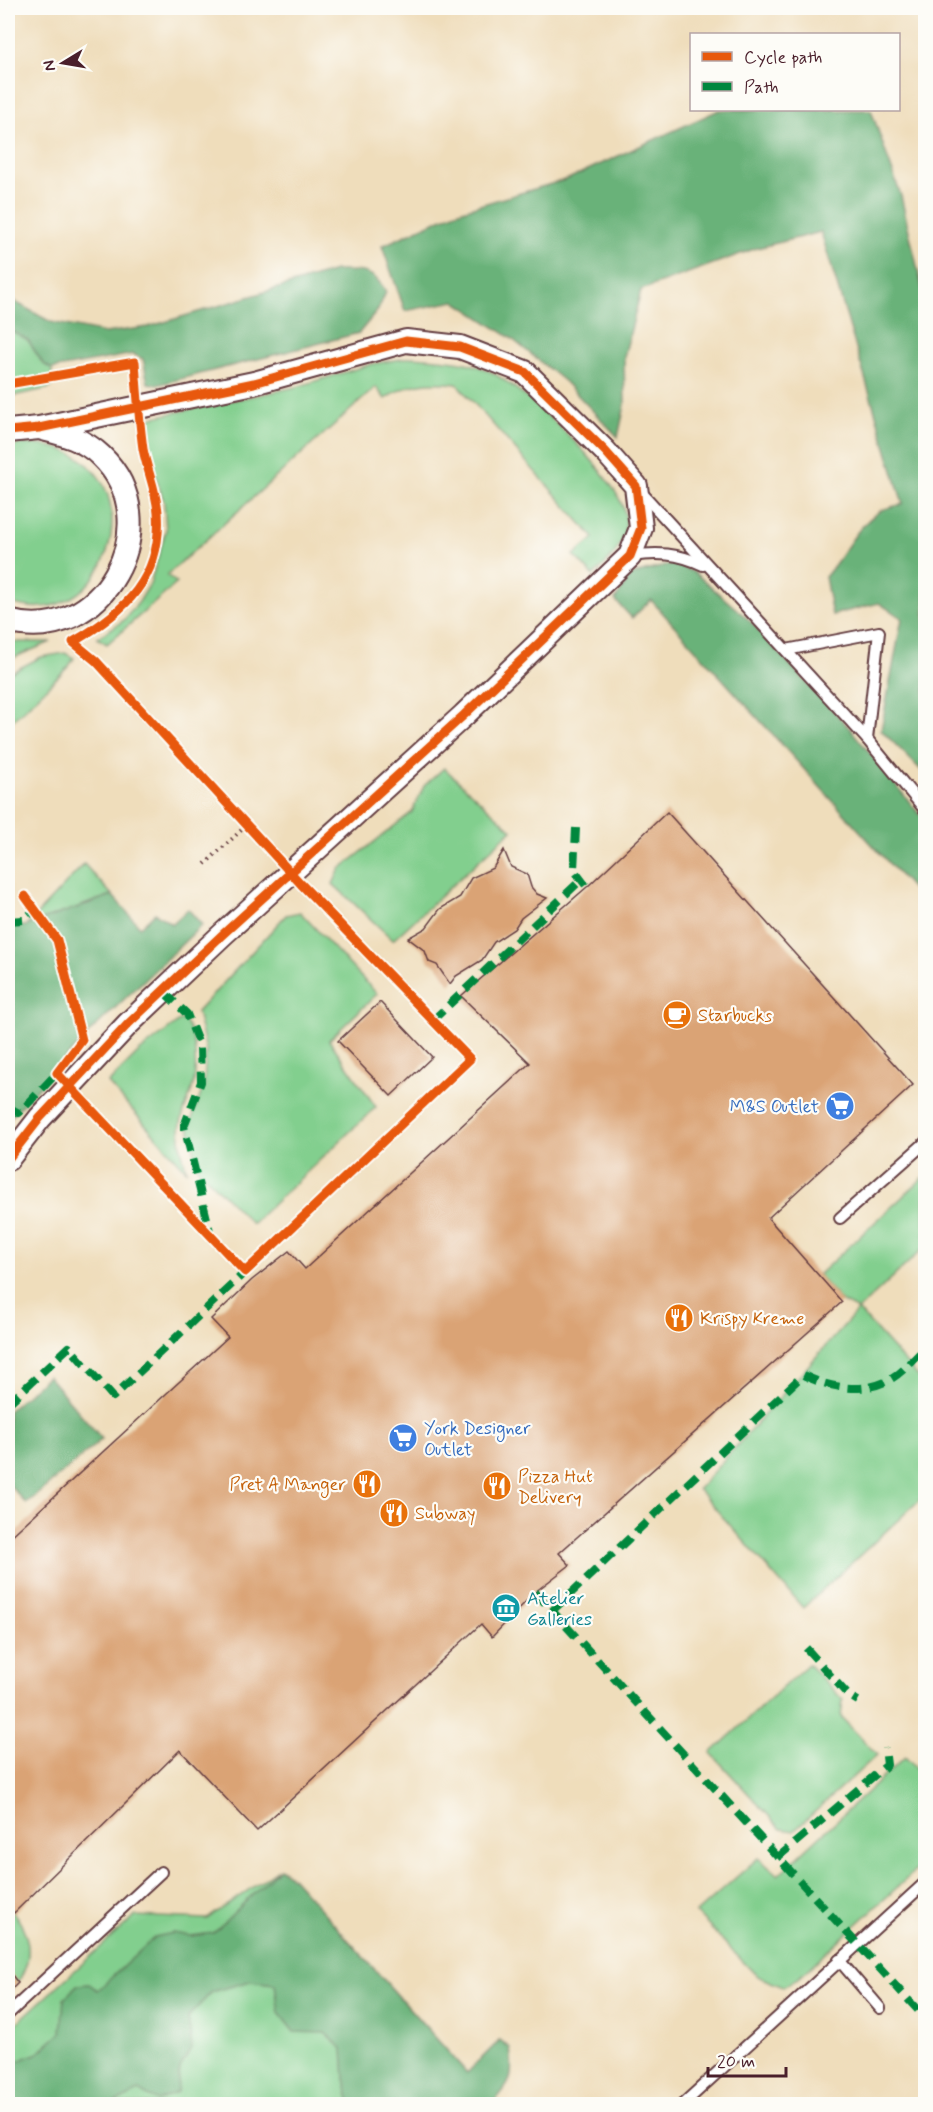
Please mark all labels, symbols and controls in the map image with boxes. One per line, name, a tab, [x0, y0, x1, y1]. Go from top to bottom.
north arrow	[33, 33, 93, 93]
legend	[690, 33, 900, 111]
text: Cycle path	[744, 46, 822, 70]
text: N	[38, 58, 61, 73]
text: Path	[744, 76, 779, 100]
cafe icon: Starbucks	[661, 999, 693, 1031]
place label: Starbucks	[698, 1004, 772, 1028]
supermarket icon: M&S Outlet	[824, 1090, 856, 1122]
place label: M&S Outlet	[730, 1095, 819, 1119]
restaurant icon: Krispy Kreme	[663, 1302, 695, 1334]
place label: Krispy Kreme	[700, 1307, 804, 1331]
place label: York Designer Outlet	[424, 1417, 531, 1462]
supermarket icon: York Designer Outlet	[387, 1422, 419, 1454]
place label: Pizza Hut Delivery	[518, 1465, 593, 1510]
restaurant icon: Pret A Manger	[351, 1468, 383, 1500]
restaurant icon: Pizza Hut Delivery	[481, 1470, 513, 1502]
place label: Pret A Manger	[229, 1473, 346, 1498]
restaurant icon: Subway	[378, 1497, 410, 1529]
place label: Subway	[415, 1502, 476, 1526]
place label: Atelier Galleries	[527, 1587, 592, 1632]
museum icon: Atelier Galleries	[490, 1592, 522, 1624]
scale bar	[708, 2040, 786, 2078]
text: 20 m	[717, 2050, 755, 2074]

